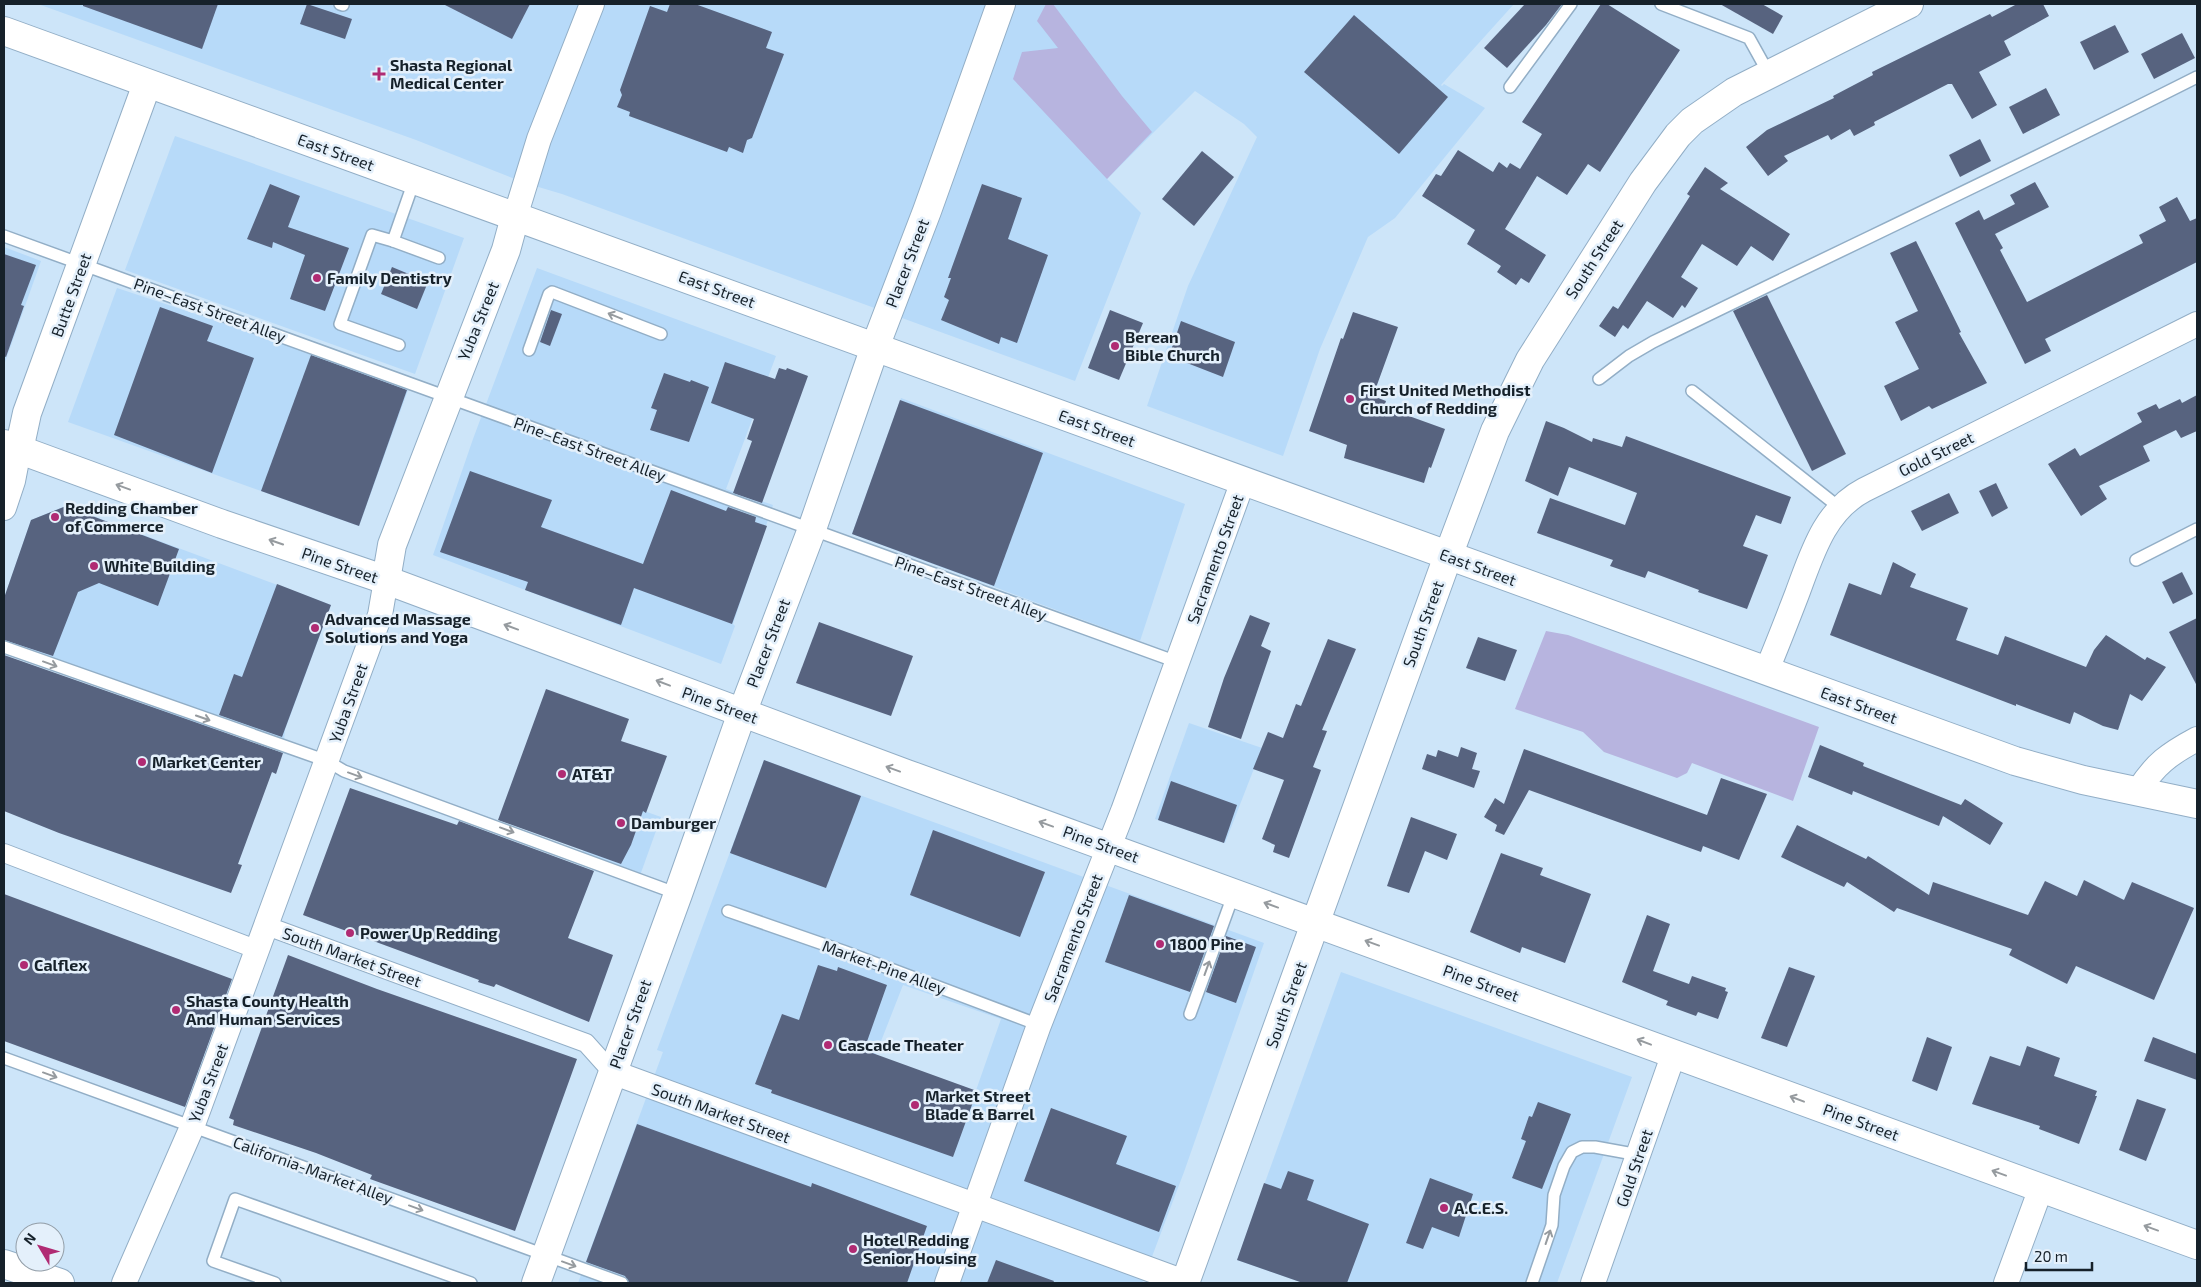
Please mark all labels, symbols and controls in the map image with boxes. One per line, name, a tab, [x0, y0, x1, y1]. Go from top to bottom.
place label: Shasta Regional Medical Center	[390, 55, 513, 92]
marker: Shasta Regional Medical Center	[372, 67, 386, 81]
street label: East Street	[295, 129, 377, 174]
street label: Placer Street	[881, 216, 932, 310]
street label: South Street	[1561, 216, 1626, 302]
street label: Butte Street	[47, 250, 94, 339]
street label: East Street	[676, 266, 758, 311]
place label: Family Dentistry	[327, 268, 452, 288]
marker: Family Dentistry	[311, 272, 323, 284]
street label: Pine–East Street Alley	[132, 273, 289, 346]
street label: Yuba Street	[453, 279, 502, 363]
one-way arrow	[608, 311, 623, 321]
place label: Berean Bible Church	[1125, 327, 1220, 364]
marker: Berean Bible Church	[1109, 340, 1121, 352]
place label: First United Methodist Church of Redding	[1360, 380, 1531, 417]
marker: First United Methodist Church of Redding	[1344, 393, 1356, 405]
street label: East Street	[1056, 405, 1138, 450]
street label: Pine–East Street Alley	[512, 412, 669, 485]
street label: Gold Street	[1895, 427, 1976, 480]
one-way arrow	[115, 482, 131, 491]
street label: Sacramento Street	[1182, 492, 1247, 626]
place label: Redding Chamber of Commerce	[65, 498, 198, 535]
marker: Redding Chamber of Commerce	[49, 511, 61, 523]
one-way arrow	[268, 537, 284, 546]
street label: Pine Street	[300, 543, 381, 586]
street label: East Street	[1437, 544, 1519, 589]
street label: Pine–East Street Alley	[893, 551, 1050, 624]
place label: White Building	[104, 556, 216, 575]
marker: White Building	[88, 560, 100, 572]
street label: South Street	[1398, 578, 1447, 670]
street label: Placer Street	[742, 596, 793, 690]
place label: Advanced Massage Solutions and Yoga	[325, 609, 471, 646]
marker: Advanced Massage Solutions and Yoga	[309, 622, 321, 634]
one-way arrow	[504, 622, 519, 631]
one-way arrow	[41, 660, 57, 669]
street label: Yuba Street	[324, 660, 371, 745]
one-way arrow	[656, 678, 671, 687]
street label: Pine Street	[680, 682, 761, 727]
street label: East Street	[1818, 682, 1900, 727]
one-way arrow	[194, 714, 210, 724]
place label: Market Center	[152, 752, 261, 771]
marker: Market Center	[136, 756, 148, 768]
place label: AT&T	[572, 764, 613, 783]
one-way arrow	[886, 764, 901, 773]
marker: AT&T	[556, 768, 568, 780]
one-way arrow	[346, 771, 362, 780]
place label: Damburger	[631, 813, 716, 832]
marker: Damburger	[615, 817, 627, 829]
one-way arrow	[1039, 819, 1054, 828]
street label: Pine Street	[1061, 821, 1142, 866]
one-way arrow	[499, 826, 515, 835]
street label: Sacramento Street	[1039, 871, 1106, 1005]
one-way arrow	[1263, 900, 1279, 909]
street label: South Market Street	[280, 923, 424, 990]
place label: Power Up Redding	[360, 923, 498, 942]
marker: Power Up Redding	[344, 927, 356, 939]
place label: 1800 Pine	[1170, 934, 1243, 953]
street label: Market-Pine Alley	[820, 935, 949, 998]
marker: 1800 Pine	[1154, 938, 1166, 950]
one-way arrow	[1364, 938, 1380, 947]
place label: Calflex	[34, 955, 87, 974]
marker: Calflex	[18, 959, 30, 971]
street label: South Street	[1261, 959, 1310, 1051]
street label: Pine Street	[1441, 960, 1522, 1005]
one-way arrow	[1203, 961, 1212, 976]
street label: Placer Street	[605, 977, 654, 1071]
place label: Shasta County Health And Human Services	[186, 991, 349, 1028]
marker: Shasta County Health And Human Services	[170, 1004, 182, 1016]
place label: Cascade Theater	[838, 1035, 964, 1054]
one-way arrow	[1637, 1037, 1653, 1046]
marker: Cascade Theater	[822, 1039, 834, 1051]
street label: Yuba Street	[184, 1041, 231, 1125]
one-way arrow	[41, 1071, 57, 1080]
street label: South Market Street	[649, 1079, 793, 1146]
place label: Market Street Blade & Barrel	[925, 1086, 1035, 1123]
one-way arrow	[1790, 1094, 1805, 1103]
marker: Market Street Blade & Barrel	[909, 1099, 921, 1111]
street label: Pine Street	[1821, 1099, 1902, 1144]
street label: Gold Street	[1611, 1126, 1656, 1209]
street label: California-Market Alley	[231, 1132, 396, 1208]
one-way arrow	[1991, 1168, 2007, 1177]
place label: A.C.E.S.	[1454, 1198, 1508, 1217]
marker: A.C.E.S.	[1438, 1202, 1450, 1214]
one-way arrow	[408, 1204, 423, 1213]
north arrow	[15, 1222, 65, 1272]
one-way arrow	[2144, 1223, 2160, 1232]
text: N	[20, 1229, 39, 1248]
one-way arrow	[1543, 1229, 1553, 1245]
place label: Hotel Redding Senior Housing	[863, 1230, 977, 1267]
scale bar	[2026, 1240, 2092, 1272]
marker: Hotel Redding Senior Housing	[847, 1243, 859, 1255]
text: 20 m	[2034, 1247, 2068, 1265]
one-way arrow	[561, 1260, 576, 1269]

